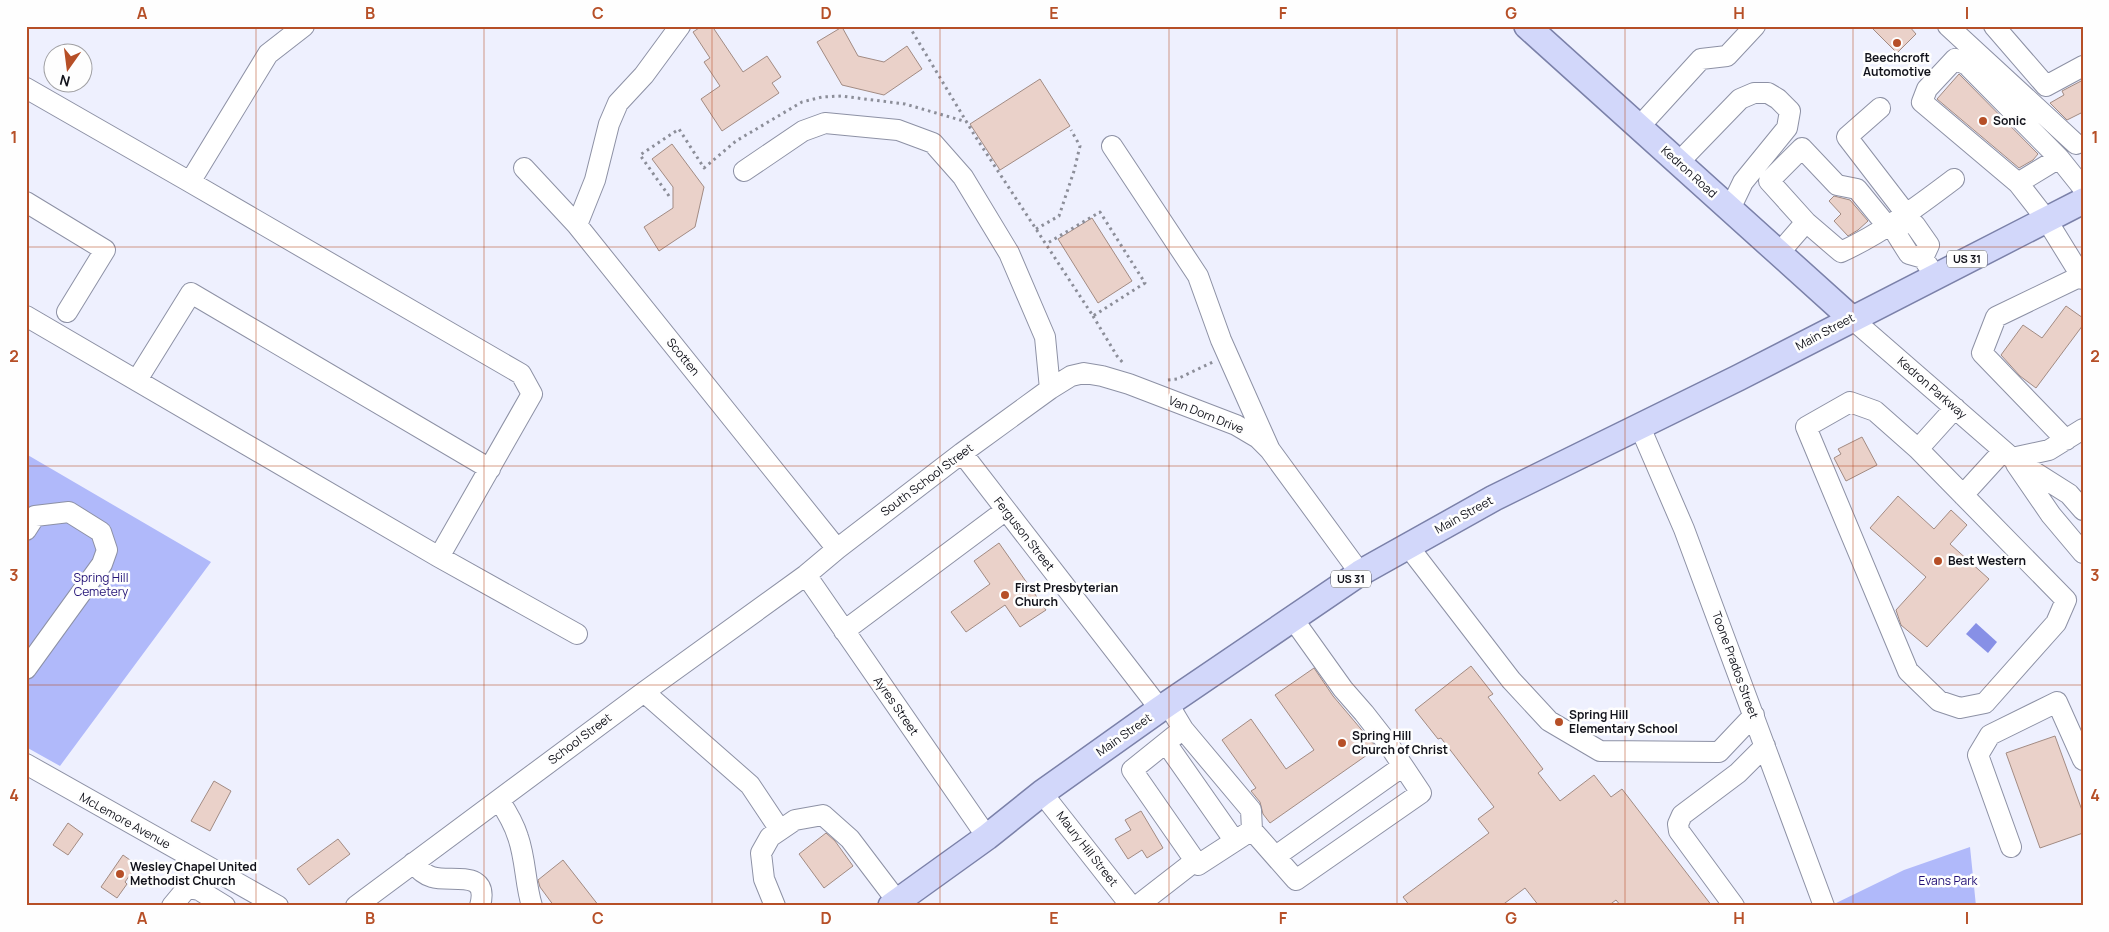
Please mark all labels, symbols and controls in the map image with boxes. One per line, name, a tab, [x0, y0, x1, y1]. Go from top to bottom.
text: A	[137, 2, 148, 24]
text: B	[365, 2, 375, 24]
text: C	[592, 2, 604, 24]
text: D	[820, 2, 832, 24]
text: E	[1049, 2, 1059, 24]
text: F	[1279, 2, 1288, 24]
text: G	[1505, 2, 1517, 24]
text: H	[1733, 2, 1745, 24]
text: I	[1965, 2, 1969, 24]
marker: Beechcroft Automotive	[1891, 37, 1903, 49]
north arrow	[42, 42, 92, 92]
place label: Beechcroft Automotive	[1863, 49, 1931, 80]
text: N	[58, 71, 72, 92]
place label: Sonic	[1993, 112, 2026, 129]
marker: Sonic	[1977, 115, 1989, 127]
text: 1	[10, 126, 18, 148]
text: 1	[2091, 126, 2099, 148]
street label: Kedron Road	[1658, 142, 1721, 201]
road number: US 31	[1947, 250, 1987, 268]
street label: Main Street	[1792, 309, 1857, 354]
street label: Scotten	[663, 334, 704, 379]
text: 2	[9, 345, 19, 367]
text: 2	[2090, 345, 2100, 367]
street label: Kedron Parkway	[1894, 353, 1971, 423]
street label: Van Dorn Drive	[1166, 392, 1246, 437]
street label: South School Street	[877, 439, 977, 520]
street label: Main Street	[1432, 491, 1496, 538]
street label: Ferguson Street	[990, 493, 1059, 574]
place label: Best Western	[1948, 552, 2026, 569]
marker: Best Western	[1932, 555, 1944, 567]
text: 3	[9, 564, 19, 586]
text: 3	[2090, 564, 2100, 586]
park label: Spring Hill Cemetery	[74, 569, 129, 600]
road number: US 31	[1331, 570, 1371, 588]
place label: First Presbyterian Church	[1015, 579, 1118, 610]
marker: First Presbyterian Church	[999, 589, 1011, 601]
street label: Toone Prados Street	[1708, 609, 1763, 721]
street label: Ayres Street	[870, 673, 923, 739]
place label: Spring Hill Elementary School	[1569, 706, 1678, 737]
street label: School Street	[544, 709, 615, 768]
street label: Main Street	[1092, 709, 1155, 760]
marker: Spring Hill Elementary School	[1553, 716, 1565, 728]
place label: Spring Hill Church of Christ	[1352, 727, 1448, 758]
marker: Spring Hill Church of Christ	[1336, 737, 1348, 749]
text: 4	[9, 784, 19, 806]
text: 4	[2090, 784, 2100, 806]
street label: McLemore Avenue	[77, 788, 174, 853]
street label: Maury Hill Street	[1053, 808, 1122, 890]
place label: Wesley Chapel United Methodist Church	[130, 858, 257, 889]
marker: Wesley Chapel United Methodist Church	[114, 868, 126, 880]
park label: Evans Park	[1919, 872, 1979, 889]
text: A	[137, 907, 148, 929]
text: B	[365, 907, 375, 929]
text: C	[592, 907, 604, 929]
text: D	[820, 907, 832, 929]
text: E	[1049, 907, 1059, 929]
text: F	[1279, 907, 1288, 929]
text: G	[1505, 907, 1517, 929]
text: H	[1733, 907, 1745, 929]
text: I	[1965, 907, 1969, 929]

